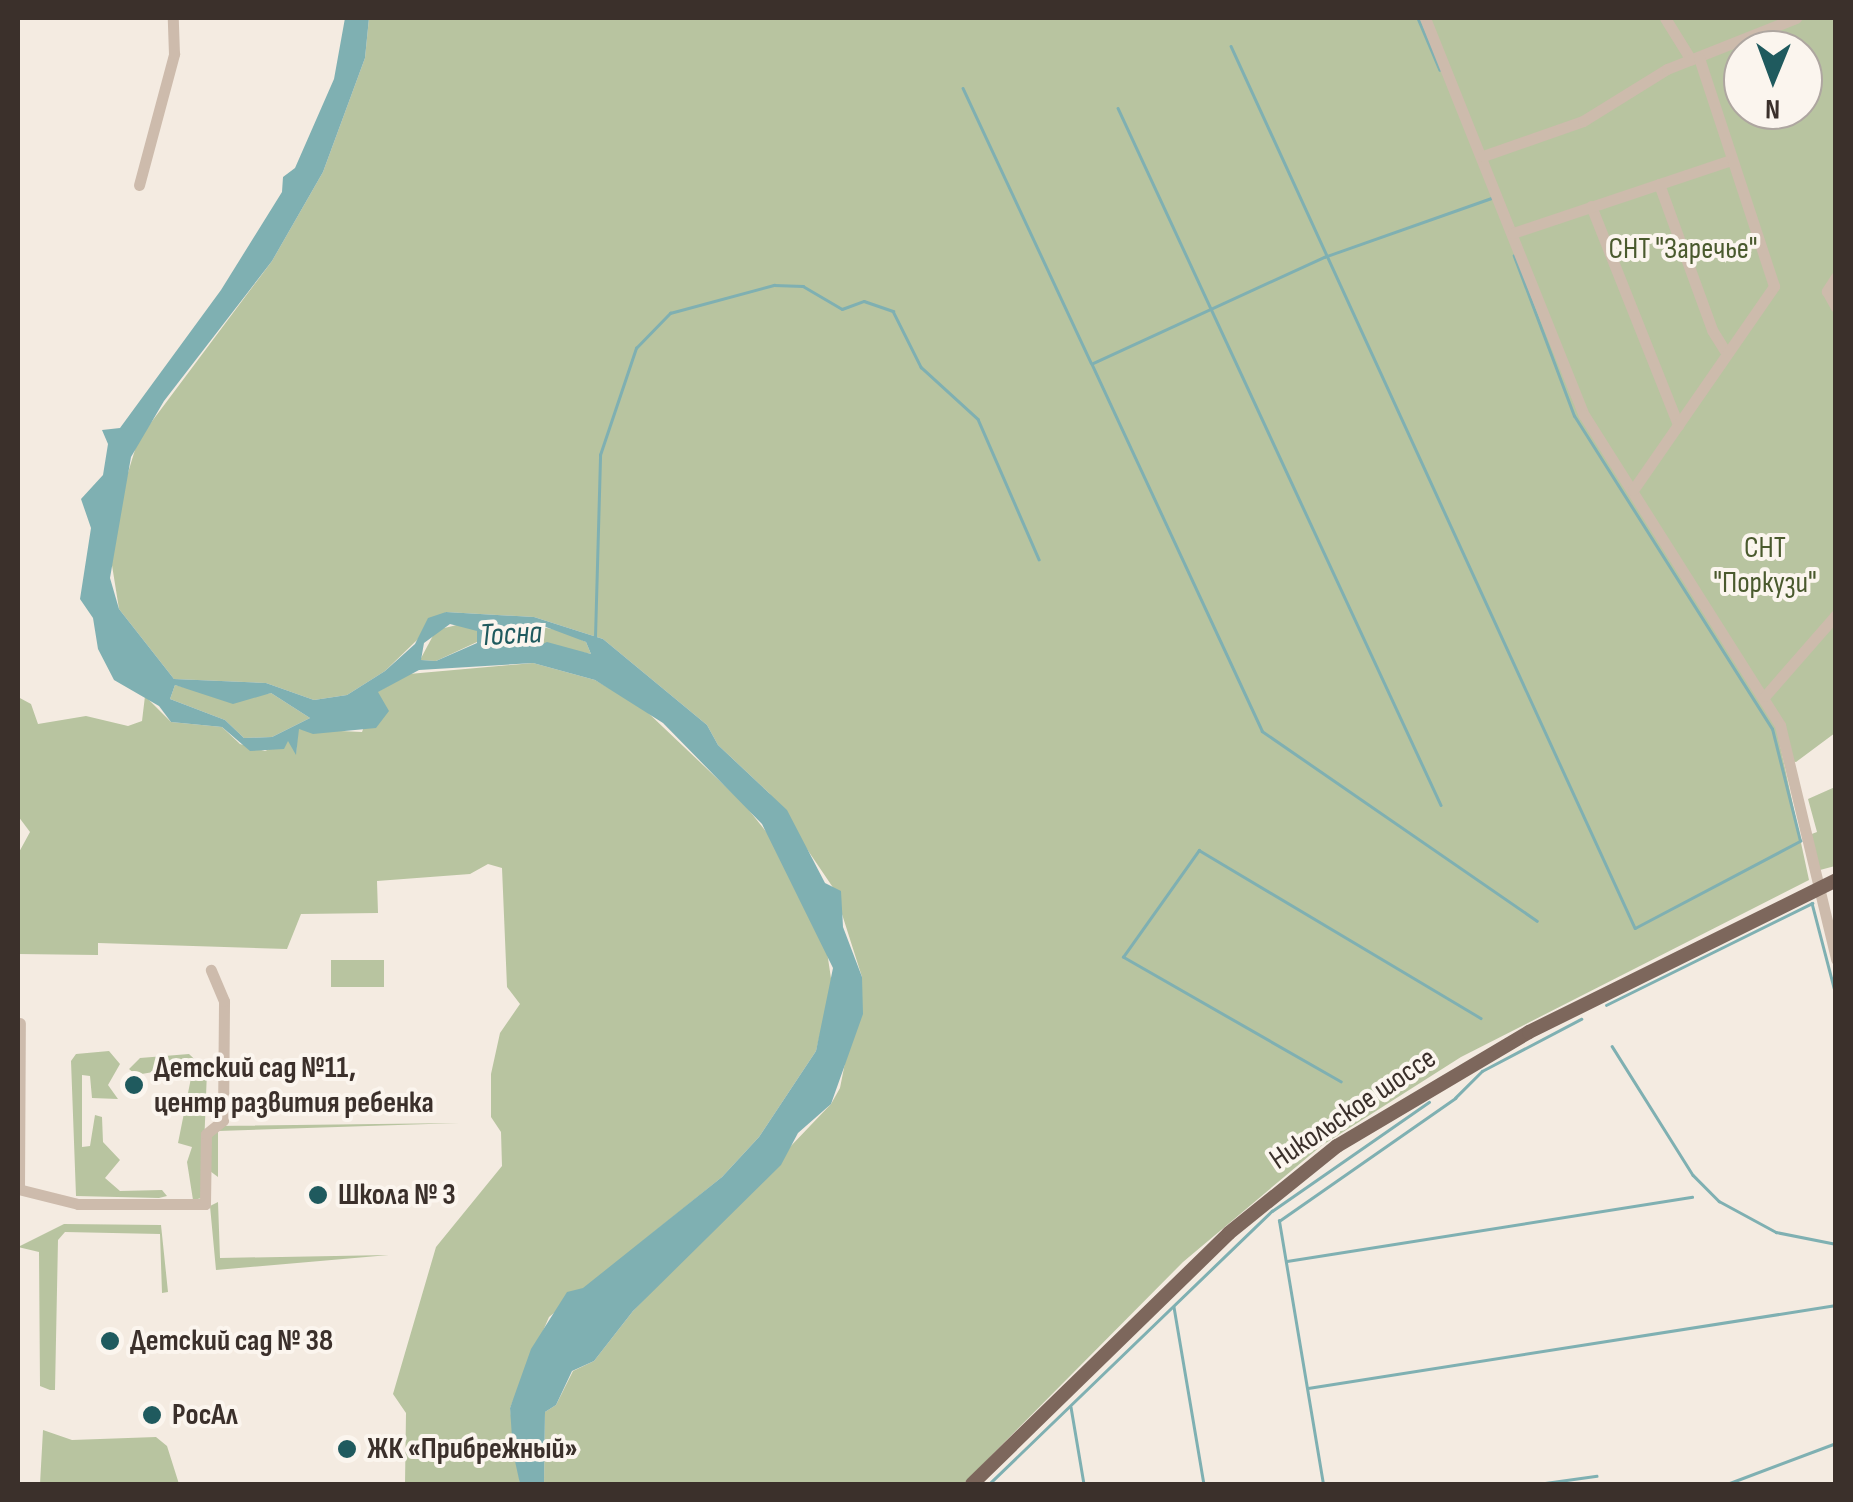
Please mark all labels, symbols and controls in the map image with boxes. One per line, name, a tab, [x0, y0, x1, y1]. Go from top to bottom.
north arrow	[1723, 30, 1823, 130]
text: N	[1765, 92, 1780, 125]
park label: СНТ "Заречье"	[1608, 231, 1758, 267]
park label: СНТ "Поркузи"	[1713, 530, 1817, 600]
water label: Тосна	[479, 614, 543, 656]
street label: Никольское шоссе	[1263, 1040, 1443, 1178]
place label: Детский сад №11, центр развития ребенка	[154, 1050, 434, 1120]
marker: Детский сад №11, центр развития ребенка	[123, 1074, 145, 1096]
place label: Школа № 3	[338, 1177, 456, 1213]
marker: Школа № 3	[307, 1184, 329, 1206]
place label: Детский сад № 38	[130, 1323, 333, 1359]
marker: Детский сад № 38	[99, 1330, 121, 1352]
place label: РосАл	[172, 1397, 238, 1433]
marker: РосАл	[141, 1404, 163, 1426]
place label: ЖК «Прибрежный»	[367, 1431, 578, 1467]
marker: ЖК «Прибрежный»	[336, 1438, 358, 1460]

